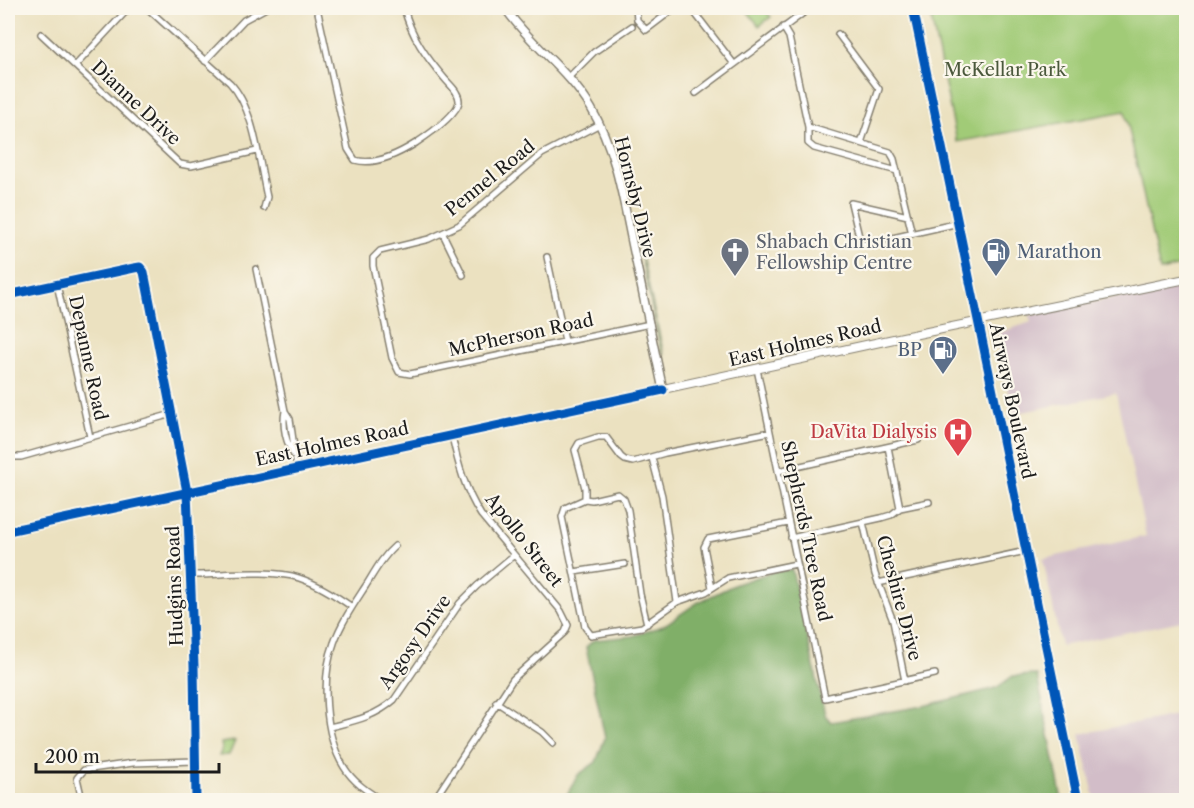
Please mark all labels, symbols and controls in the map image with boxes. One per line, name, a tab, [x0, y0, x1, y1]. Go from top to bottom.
street label: Dianne Drive	[87, 56, 185, 150]
park label: McKellar Park	[944, 59, 1068, 81]
street label: Hornsby Drive	[609, 134, 661, 260]
street label: Pennel Road	[441, 135, 539, 221]
place label: Shabach Christian Fellowship Centre	[756, 231, 912, 274]
church icon: Shabach Christian Fellowship Centre	[719, 236, 751, 278]
fuel station icon: Marathon	[980, 236, 1012, 278]
place label: Marathon	[1017, 241, 1101, 263]
street label: Depanne Road	[64, 294, 112, 423]
street label: McPherson Road	[447, 309, 595, 361]
street label: East Holmes Road	[726, 315, 884, 371]
street label: Airways Boulevard	[985, 320, 1039, 481]
fuel station icon: BP	[927, 334, 959, 376]
place label: BP	[898, 339, 922, 361]
hospital icon: DaVita Dialysis	[942, 416, 974, 458]
street label: East Holmes Road	[253, 417, 411, 471]
place label: DaVita Dialysis	[810, 421, 937, 443]
street label: Shepherds Tree Road	[776, 439, 836, 623]
street label: Apollo Street	[480, 488, 568, 592]
street label: Hudgins Road	[162, 525, 188, 647]
street label: Cheshire Drive	[872, 533, 926, 663]
street label: Argosy Drive	[374, 591, 456, 694]
scale bar	[36, 736, 219, 774]
text: 200 m	[45, 746, 100, 768]

